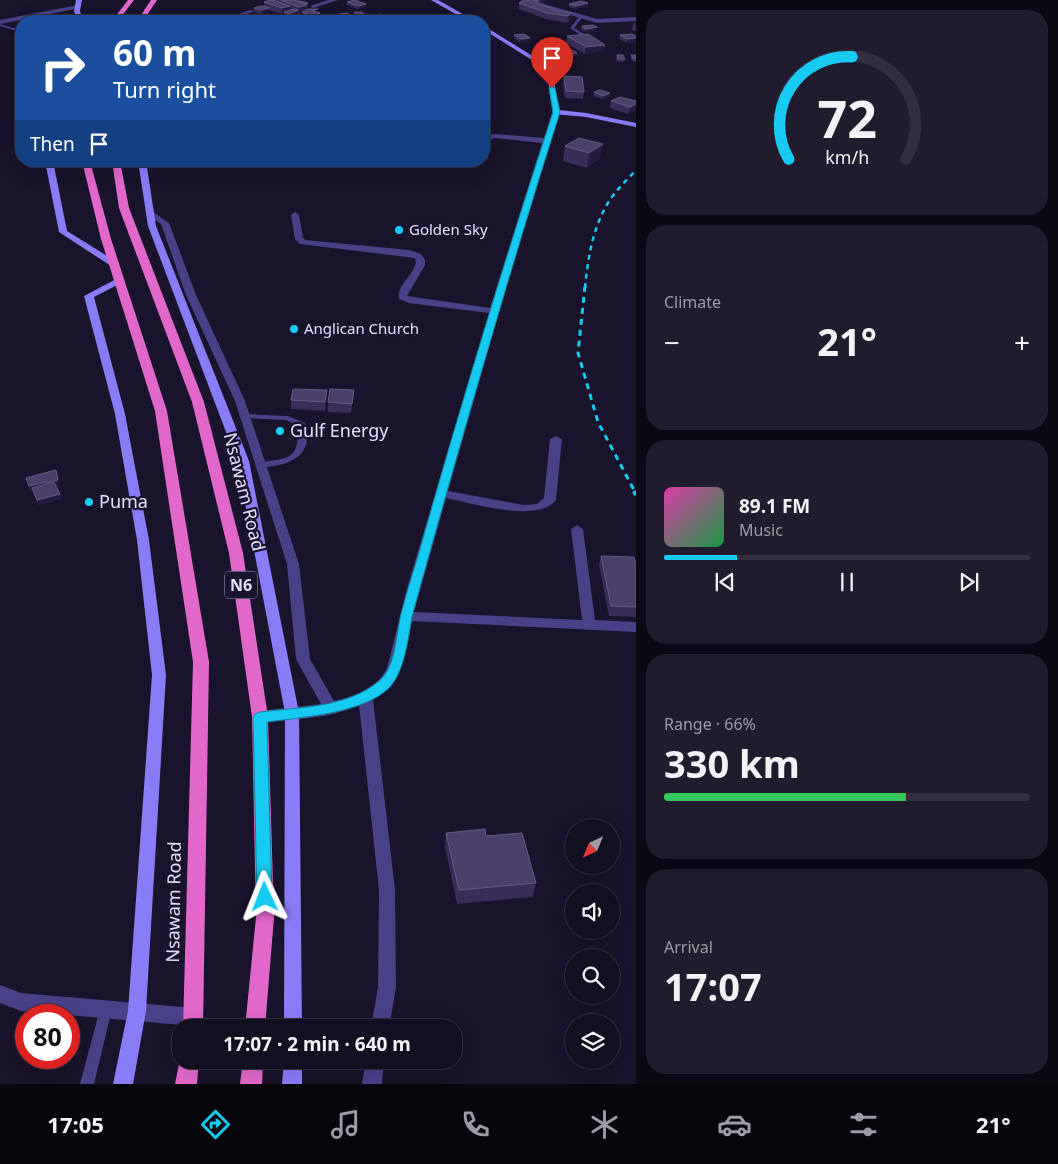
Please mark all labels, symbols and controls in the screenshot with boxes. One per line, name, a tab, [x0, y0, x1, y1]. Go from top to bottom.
text: 60 m	[113, 29, 196, 76]
icon: right	[30, 35, 95, 100]
pin	[531, 37, 573, 88]
icon: arrive	[538, 44, 566, 72]
text: Turn right	[113, 74, 216, 104]
text: 72	[817, 82, 877, 153]
icon: arrive	[85, 130, 113, 158]
text: Then	[30, 131, 75, 157]
text: km/h	[825, 145, 869, 169]
place label: Golden Sky	[409, 219, 488, 239]
marker: Golden Sky	[393, 224, 405, 236]
text: Climate	[664, 291, 721, 313]
text: 21°	[817, 315, 877, 367]
place label: Anglican Church	[304, 318, 419, 338]
marker: Anglican Church	[288, 323, 300, 335]
text: −	[664, 323, 680, 361]
text: +	[1014, 323, 1030, 361]
place label: Gulf Energy	[290, 418, 389, 442]
marker: Gulf Energy	[274, 425, 286, 437]
street label: Nsawam Road	[219, 430, 271, 554]
place label: Puma	[99, 489, 148, 513]
text: 89.1 FM	[739, 493, 810, 519]
marker: Puma	[83, 496, 95, 508]
text: Music	[739, 519, 783, 541]
icon: previous	[711, 568, 739, 596]
icon: pause	[833, 568, 861, 596]
icon: next	[955, 568, 983, 596]
road number: N6	[225, 572, 257, 598]
text: Range · 66%	[664, 713, 756, 735]
text: 330 km	[664, 737, 800, 789]
north arrow	[565, 819, 620, 874]
map controls	[565, 819, 620, 1069]
street label: Nsawam Road	[160, 841, 186, 963]
position arrow	[238, 870, 290, 922]
button: sound	[565, 884, 620, 939]
text: Arrival	[664, 936, 713, 958]
button: search	[565, 949, 620, 1004]
text: 17:07	[664, 960, 762, 1012]
speed limit sign: 80	[15, 1004, 80, 1069]
button: layers	[565, 1014, 620, 1069]
text: 17:07 · 2 min · 640 m	[223, 1031, 411, 1057]
icon: directions	[198, 1107, 233, 1142]
icon: music	[328, 1107, 363, 1142]
icon: phone	[458, 1107, 493, 1142]
icon: climate	[587, 1107, 622, 1142]
icon: car	[717, 1107, 752, 1142]
icon: filters	[846, 1107, 881, 1142]
text: 17:05	[47, 1109, 104, 1139]
text: 21°	[976, 1109, 1011, 1139]

